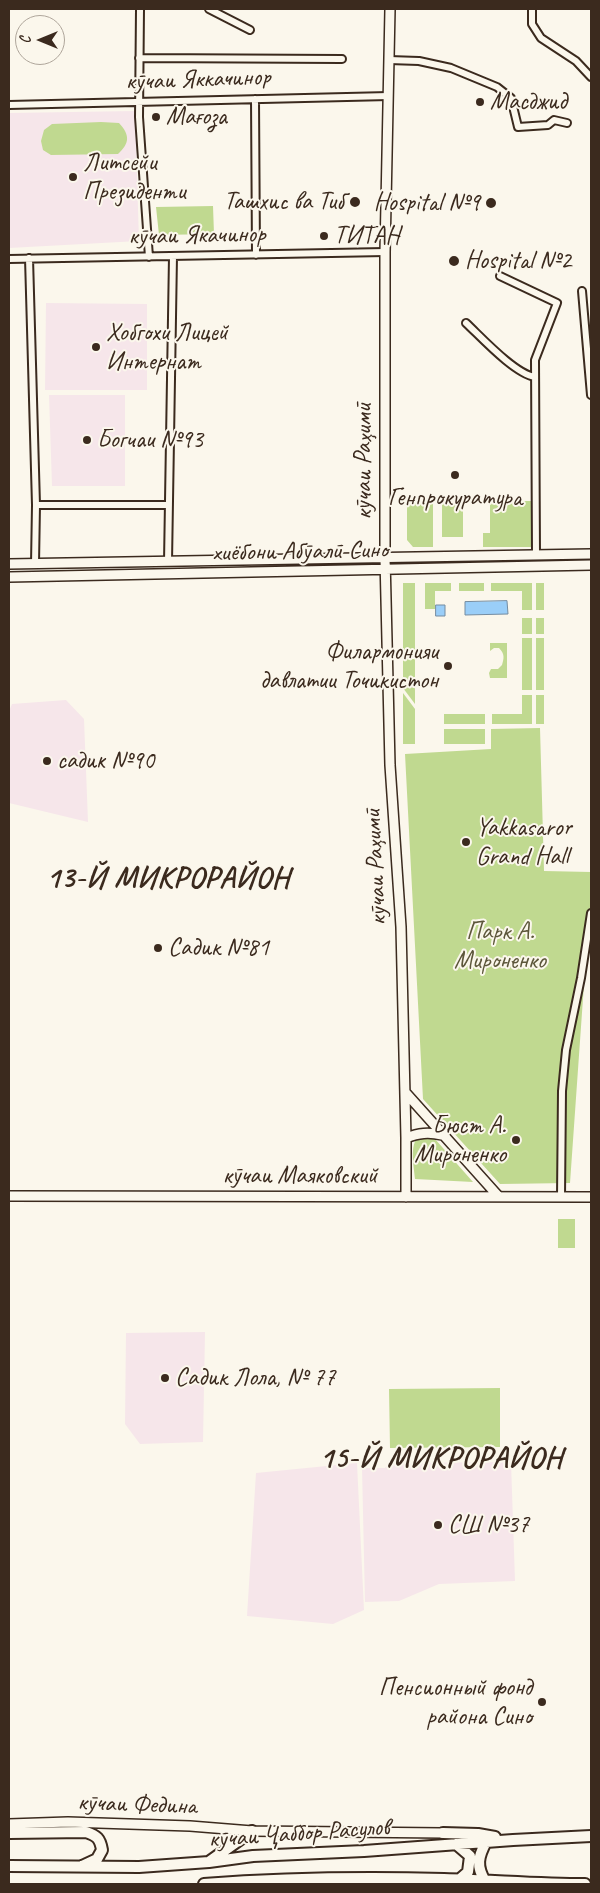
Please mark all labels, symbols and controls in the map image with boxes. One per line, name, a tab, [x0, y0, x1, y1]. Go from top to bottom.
north arrow	[15, 15, 65, 65]
text: С	[17, 37, 34, 43]
street label: кӯчаи Яккачинор	[125, 62, 271, 98]
place label: Масджид	[490, 87, 567, 117]
marker: Масджид	[474, 96, 486, 108]
place label: Мағоза	[166, 102, 227, 132]
marker: Мағоза	[150, 111, 162, 123]
place label: Литсейи Президенти	[83, 148, 186, 207]
marker: Литсейи Президенти	[67, 171, 79, 183]
place label: Ташхис ва Тиб	[224, 187, 344, 217]
place label: Hospital №9	[374, 188, 480, 218]
marker: Ташхис ва Тиб	[348, 195, 362, 209]
marker: Hospital №9	[484, 196, 498, 210]
street label: кӯчаи Якачинор	[128, 220, 266, 252]
place label: ТИТАН	[334, 221, 399, 251]
marker: ТИТАН	[318, 230, 330, 242]
place label: Hospital №2	[465, 246, 571, 276]
marker: Hospital №2	[447, 254, 461, 268]
place label: Хобгохи Лицей Интернат	[106, 318, 228, 377]
marker: Хобгохи Лицей Интернат	[90, 341, 102, 353]
street label: кӯчаи Раҳимӣ	[349, 402, 379, 520]
place label: Богчаи №93	[97, 425, 203, 455]
marker: Богчаи №93	[81, 434, 93, 446]
marker: Генпрокуратура	[449, 469, 461, 481]
place label: Генпрокуратура	[388, 483, 522, 513]
street label: хиёбони Абӯалӣ Сино	[212, 535, 388, 569]
place label: Филармонияи давлатии Точикистон	[260, 637, 438, 696]
marker: Филармонияи давлатии Точикистон	[442, 660, 454, 672]
place label: садик №90	[57, 746, 154, 776]
marker: садик №90	[41, 755, 53, 767]
street label: кӯчаи Раҳимӣ	[358, 808, 394, 926]
place label: Yakkasaror Grand Hall	[476, 813, 572, 872]
marker: Yakkasaror Grand Hall	[460, 836, 472, 848]
district label: 13-Й МИКРОРАЙОН	[41, 861, 295, 897]
park label: Парк А. Мироненко	[454, 917, 546, 976]
place label: Садик №81	[168, 933, 269, 963]
marker: Садик №81	[152, 942, 164, 954]
place label: Бюст А. Мироненко	[414, 1111, 506, 1170]
marker: Бюст А. Мироненко	[510, 1134, 522, 1146]
street label: кӯчаи Маяковский	[222, 1161, 378, 1191]
place label: Садик Лола, № 77	[175, 1363, 336, 1393]
marker: Садик Лола, № 77	[159, 1372, 171, 1384]
district label: 15-Й МИКРОРАЙОН	[314, 1441, 568, 1477]
place label: СШ №37	[448, 1510, 529, 1540]
marker: СШ №37	[432, 1519, 444, 1531]
place label: Пенсионный фонд района Сино	[379, 1673, 532, 1732]
marker: Пенсионный фонд района Сино	[536, 1696, 548, 1708]
street label: кӯчаи Федина	[77, 1788, 197, 1822]
street label: кӯчаи Ҷаббор Расулов	[208, 1813, 390, 1855]

